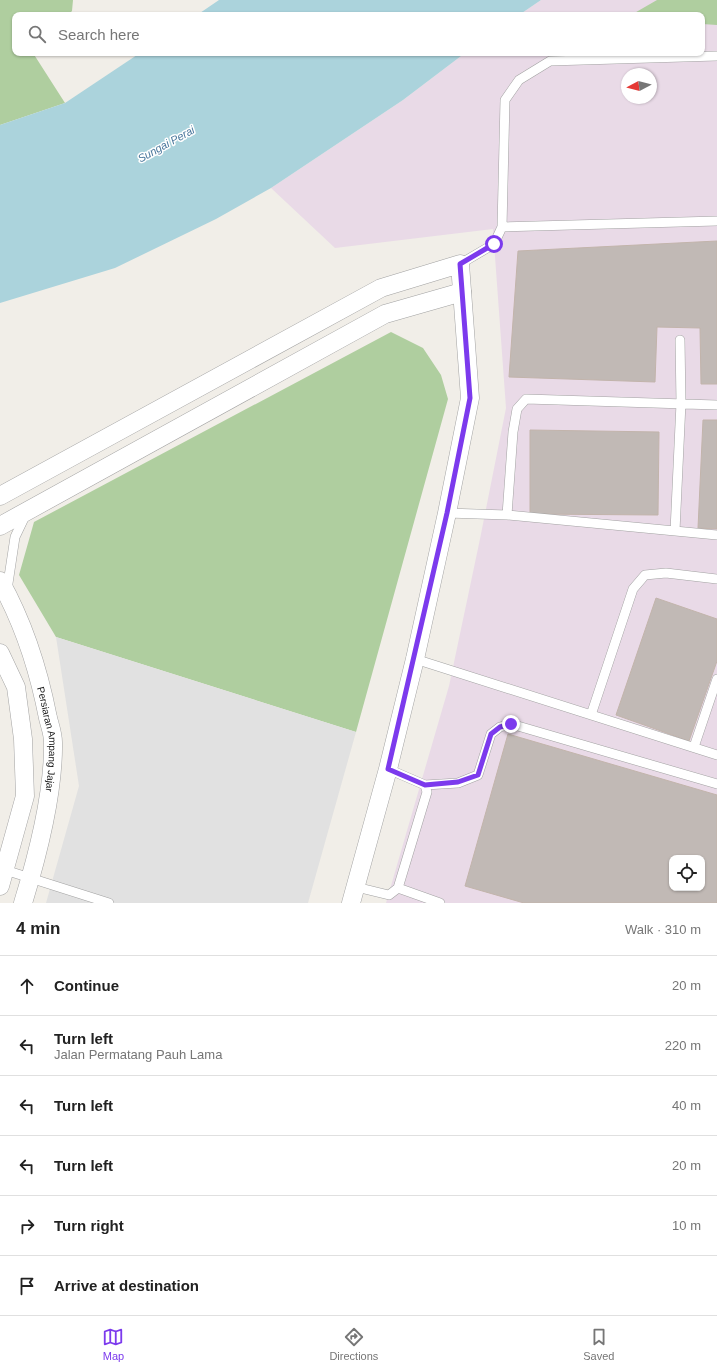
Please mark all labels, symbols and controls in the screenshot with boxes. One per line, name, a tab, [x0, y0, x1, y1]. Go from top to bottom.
search box	[12, 12, 705, 56]
icon: search	[26, 23, 48, 45]
text: Search here	[58, 26, 140, 43]
north arrow	[621, 68, 657, 104]
water label: Sungai Perai	[136, 123, 197, 165]
route start	[485, 235, 503, 253]
street label: Persiaran Ampang Jajar	[36, 685, 59, 793]
route end	[502, 715, 520, 733]
map controls	[669, 855, 705, 891]
button: locate	[669, 855, 705, 891]
text: 4 min	[16, 919, 60, 938]
text: Walk · 310 m	[625, 922, 701, 937]
icon: ahead	[16, 975, 38, 997]
text: Continue	[54, 977, 119, 994]
text: 20 m	[672, 978, 701, 993]
text: Turn left	[54, 1030, 113, 1047]
icon: left	[16, 1035, 38, 1057]
text: 220 m	[665, 1038, 701, 1053]
text: Jalan Permatang Pauh Lama	[54, 1047, 222, 1062]
icon: left	[16, 1095, 38, 1117]
text: Turn left	[54, 1097, 113, 1114]
text: 40 m	[672, 1098, 701, 1113]
icon: left	[16, 1155, 38, 1177]
text: Turn left	[54, 1157, 113, 1174]
text: 20 m	[672, 1158, 701, 1173]
icon: right	[16, 1215, 38, 1237]
text: Turn right	[54, 1217, 124, 1234]
text: 10 m	[672, 1218, 701, 1233]
icon: arrive	[16, 1275, 38, 1297]
text: Arrive at destination	[54, 1277, 199, 1294]
tab: Map	[102, 1326, 124, 1362]
tab: Directions	[329, 1326, 378, 1362]
tab: Saved	[583, 1326, 614, 1362]

